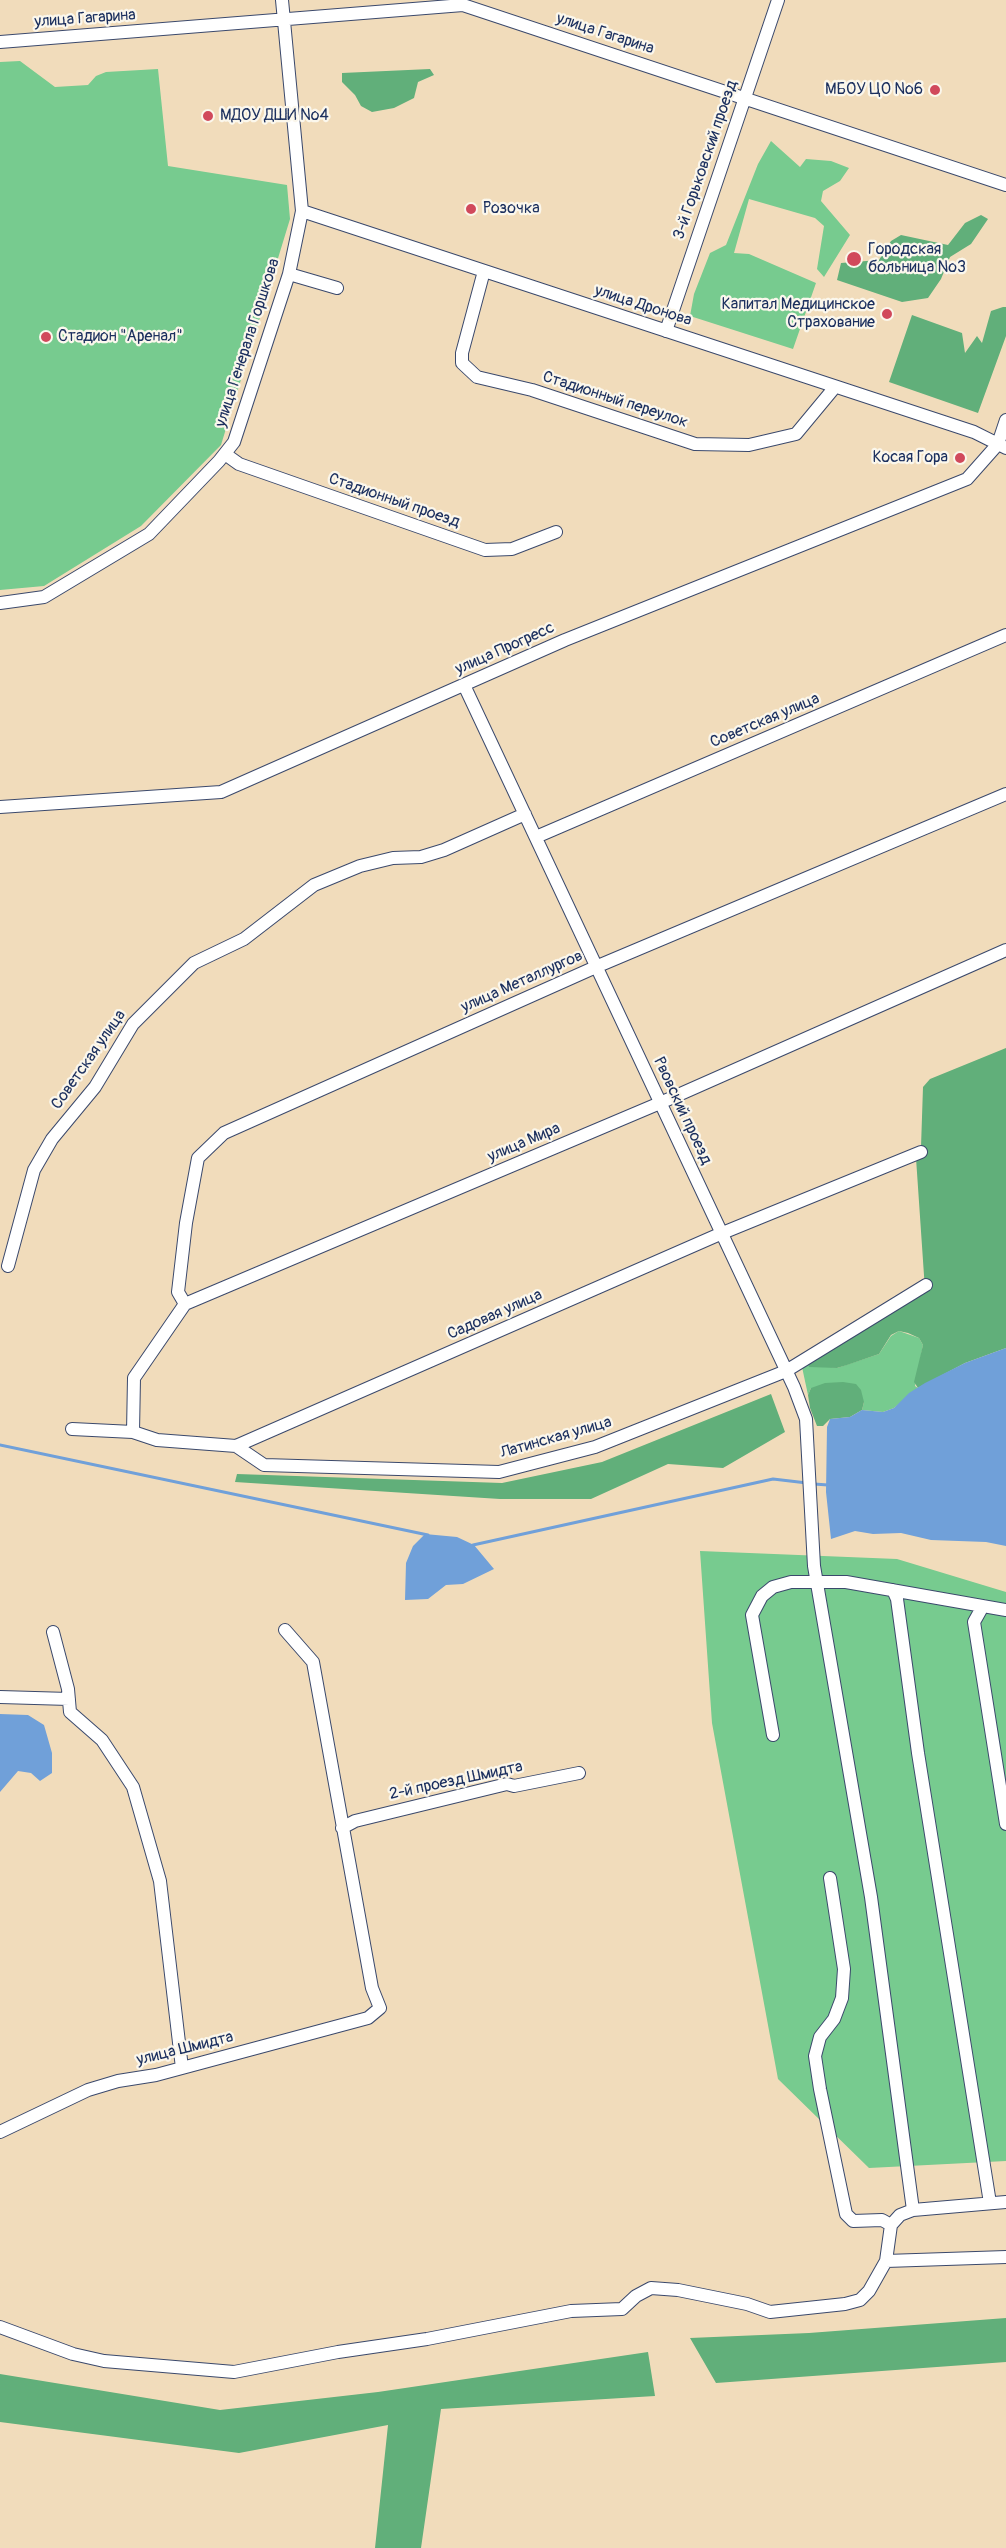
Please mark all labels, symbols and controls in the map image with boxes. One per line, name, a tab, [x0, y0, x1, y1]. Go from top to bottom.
street label: улица Гагарина	[34, 6, 136, 32]
street label: улица Гагарина	[554, 9, 656, 59]
street label: 3-й Горьковский проезд	[670, 78, 742, 242]
place label: МБОУ ЦО №6	[825, 80, 923, 100]
marker: МБОУ ЦО №6	[928, 83, 942, 97]
place label: МДОУ ДШИ №4	[220, 106, 329, 126]
marker: МДОУ ДШИ №4	[201, 109, 215, 123]
place label: Розочка	[483, 199, 540, 219]
marker: Розочка	[464, 202, 478, 216]
place label: Городская больница №3	[868, 240, 966, 278]
marker: Городская больница №3	[845, 250, 863, 268]
street label: улица Генерала Горшкова	[212, 256, 284, 430]
street label: улица Дронова	[592, 281, 694, 331]
place label: Капитал Медицинское Страхование	[722, 295, 875, 333]
marker: Капитал Медицинское Страхование	[880, 307, 894, 321]
place label: Стадион "Аренал"	[58, 327, 183, 347]
marker: Стадион "Аренал"	[39, 330, 53, 344]
street label: Стадионный переулок	[540, 367, 690, 433]
place label: Косая Гора	[872, 448, 948, 468]
marker: Косая Гора	[953, 451, 967, 465]
street label: Стадионный проезд	[326, 470, 462, 532]
street label: улица Прогресс	[453, 619, 557, 679]
street label: Советская улица	[707, 689, 823, 753]
street label: улица Металлургов	[458, 947, 586, 1017]
street label: Советская улица	[48, 1007, 130, 1113]
street label: Рвовский проезд	[649, 1054, 715, 1168]
street label: улица Мира	[485, 1119, 563, 1167]
street label: Садовая улица	[445, 1286, 545, 1344]
street label: Латинская улица	[498, 1413, 614, 1463]
street label: 2-й проезд Шмидта	[388, 1758, 524, 1804]
street label: улица Шмидта	[135, 2028, 235, 2070]

